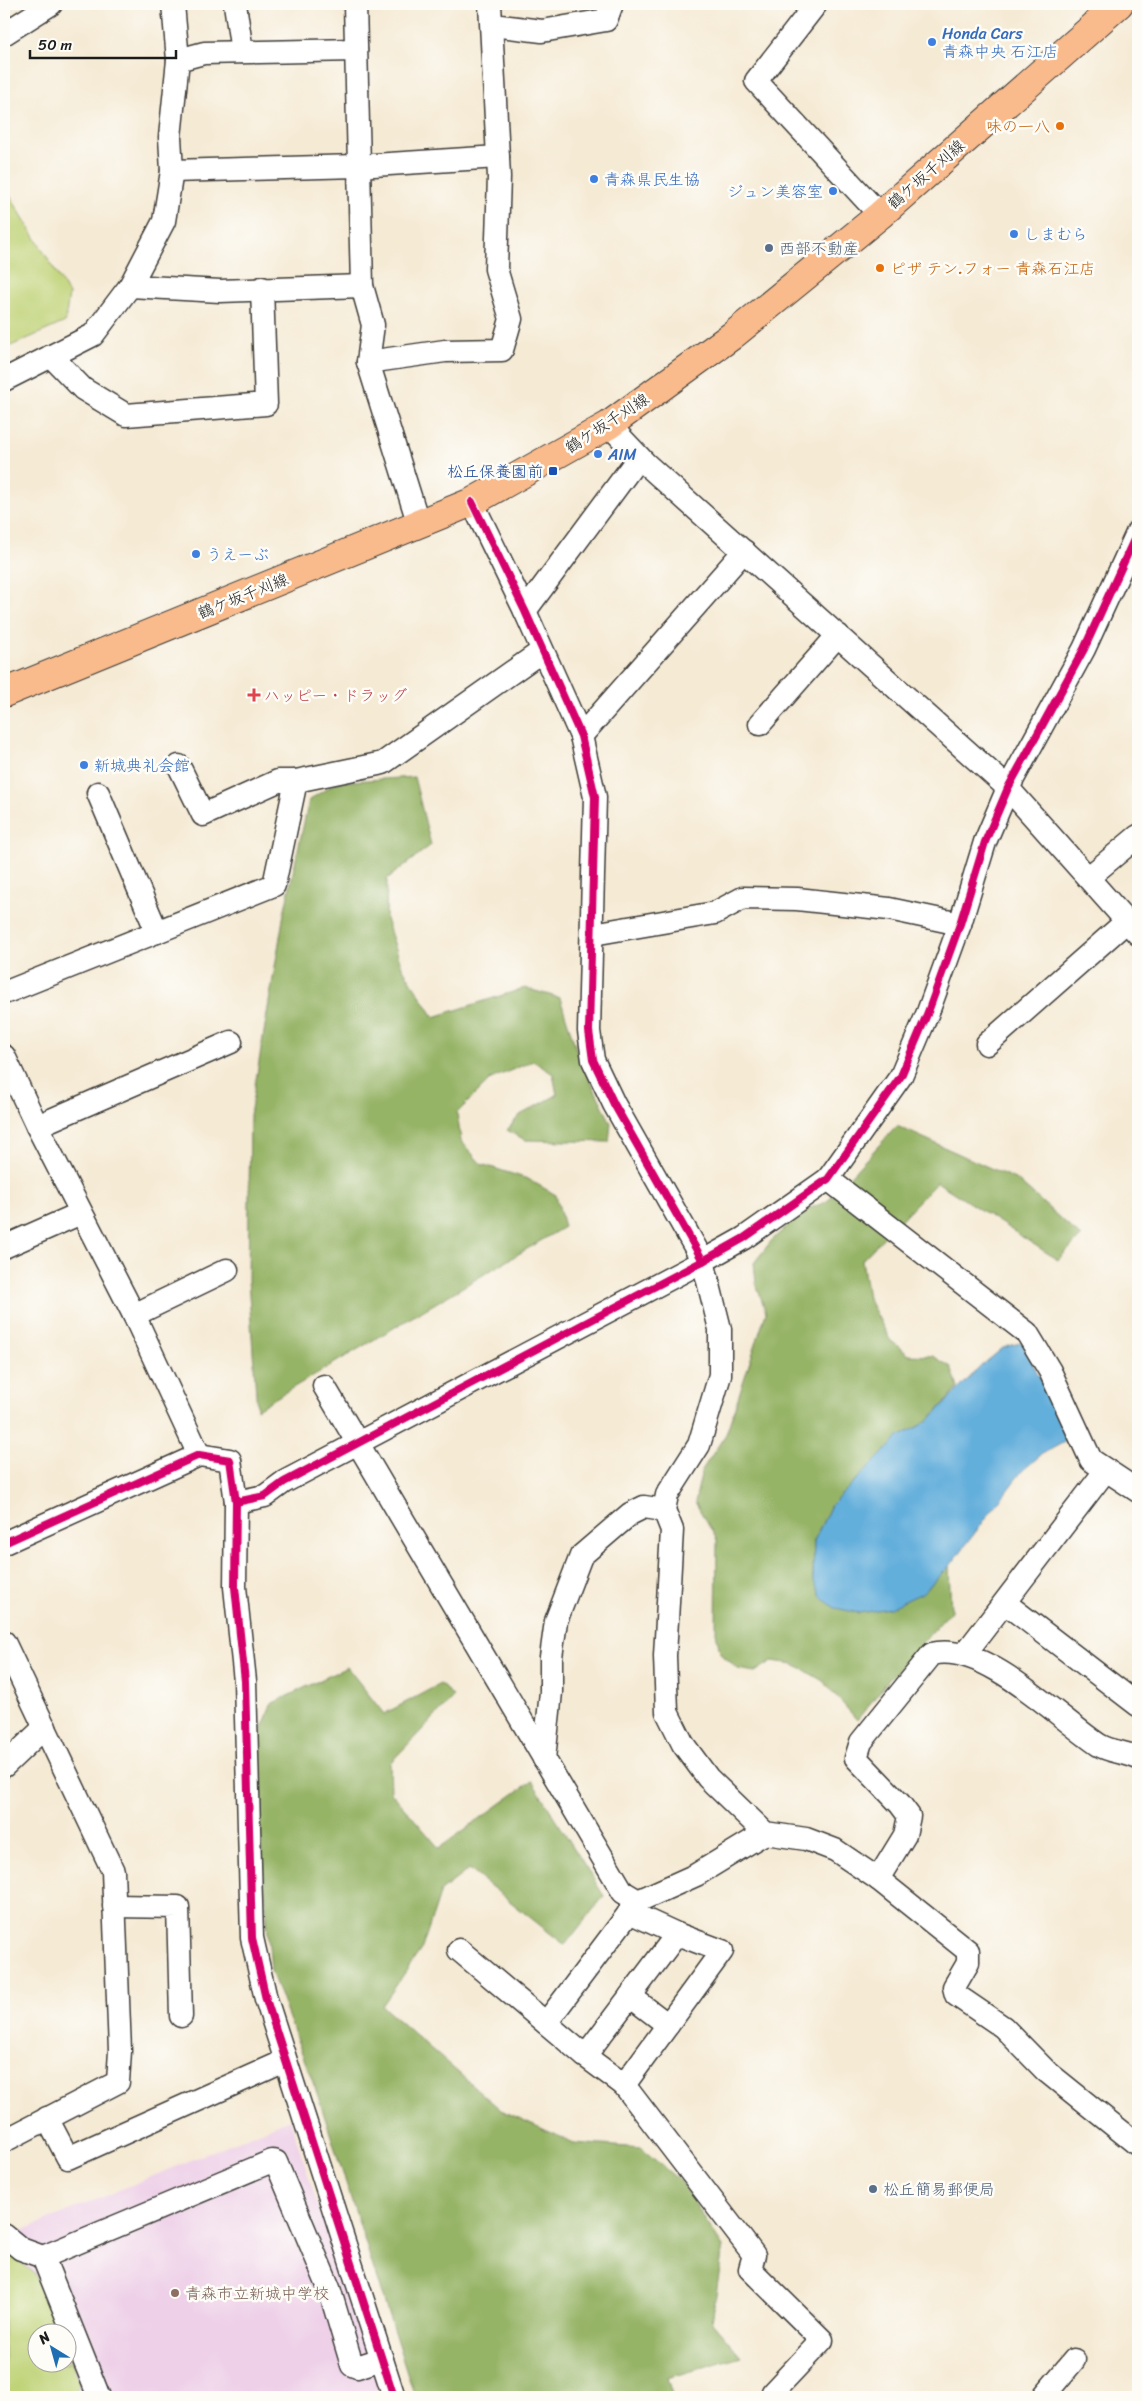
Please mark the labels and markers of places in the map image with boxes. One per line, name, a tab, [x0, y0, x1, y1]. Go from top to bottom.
place label: Honda Cars 青森中央 石江店	[942, 19, 1058, 66]
marker: Honda Cars 青森中央 石江店	[926, 36, 938, 48]
place label: 味の一八	[986, 112, 1050, 141]
marker: 味の一八	[1054, 120, 1066, 132]
place label: 青森県民生協	[604, 165, 700, 194]
marker: 青森県民生協	[588, 173, 600, 185]
place label: ジュン美容室	[727, 177, 823, 206]
marker: ジュン美容室	[827, 185, 839, 197]
place label: しまむら	[1024, 220, 1088, 249]
marker: しまむら	[1008, 228, 1020, 240]
place label: 西部不動産	[779, 234, 859, 263]
marker: 西部不動産	[763, 242, 775, 254]
place label: ピザ テン.フォー 青森石江店	[890, 254, 1095, 283]
marker: ピザ テン.フォー 青森石江店	[874, 262, 886, 274]
place label: AIM	[607, 440, 636, 469]
marker: AIM	[592, 448, 604, 460]
place label: 松丘保養園前	[447, 457, 543, 486]
marker: 松丘保養園前	[547, 465, 559, 477]
place label: うえーぶ	[206, 540, 269, 569]
marker: うえーぶ	[190, 548, 202, 560]
place label: ハッピー・ドラッグ	[264, 681, 407, 710]
marker: ハッピー・ドラッグ	[248, 689, 260, 701]
place label: 新城典礼会館	[94, 751, 190, 780]
marker: 新城典礼会館	[78, 759, 90, 771]
place label: 松丘簡易郵便局	[883, 2175, 995, 2204]
marker: 松丘簡易郵便局	[867, 2183, 879, 2195]
place label: 青森市立新城中学校	[185, 2279, 329, 2308]
marker: 青森市立新城中学校	[169, 2287, 181, 2299]

